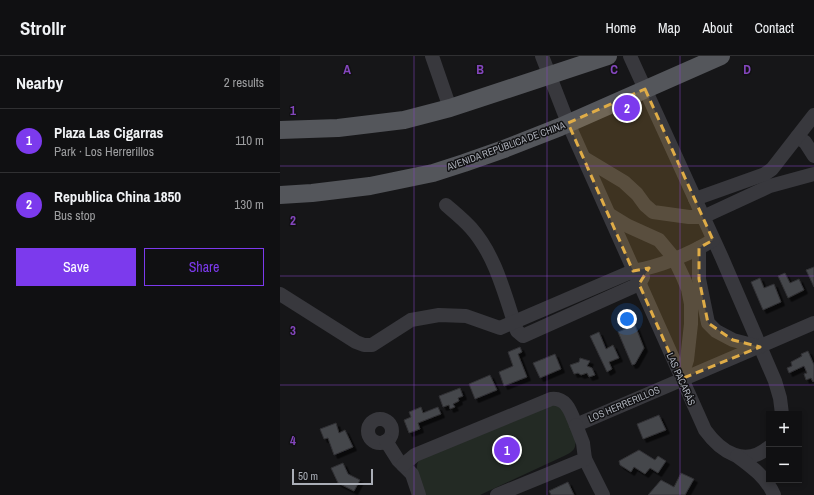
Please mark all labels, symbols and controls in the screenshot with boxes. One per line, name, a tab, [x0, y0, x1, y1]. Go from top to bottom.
text: Strollr	[20, 15, 66, 41]
text: Home	[605, 19, 636, 37]
text: Map	[658, 19, 680, 37]
text: About	[702, 19, 732, 37]
text: Contact	[754, 19, 794, 37]
text: A	[343, 61, 351, 78]
text: B	[476, 61, 484, 78]
text: C	[610, 61, 618, 78]
text: D	[743, 61, 751, 78]
text: Nearby	[16, 71, 63, 94]
text: 2 results	[224, 74, 264, 91]
pin: 2	[614, 93, 640, 123]
text: 1	[290, 102, 296, 119]
street label: AVENIDA REPÚBLICA DE CHINA	[444, 118, 567, 174]
text: Plaza Las Cigarras	[54, 122, 163, 143]
text: 1	[26, 132, 32, 149]
text: 110 m	[235, 132, 264, 149]
text: Park · Los Herrerillos	[54, 143, 154, 160]
text: Republica China 1850	[54, 186, 181, 207]
text: 2	[26, 196, 32, 213]
text: 130 m	[234, 196, 264, 213]
text: Bus stop	[54, 207, 95, 224]
text: 2	[290, 212, 296, 229]
button: Save	[16, 248, 136, 286]
button: Share	[144, 248, 264, 286]
your location	[617, 309, 637, 329]
text: 3	[290, 322, 296, 339]
street label: LAS PACARÁS	[664, 351, 699, 408]
street label: LOS HERRERILLOS	[586, 383, 662, 425]
map controls	[766, 411, 802, 483]
button: +	[766, 411, 802, 447]
text: 4	[290, 432, 296, 449]
pin: 1	[494, 435, 520, 465]
button: −	[766, 447, 802, 483]
scale bar	[292, 467, 373, 486]
text: 50 m	[298, 469, 318, 483]

